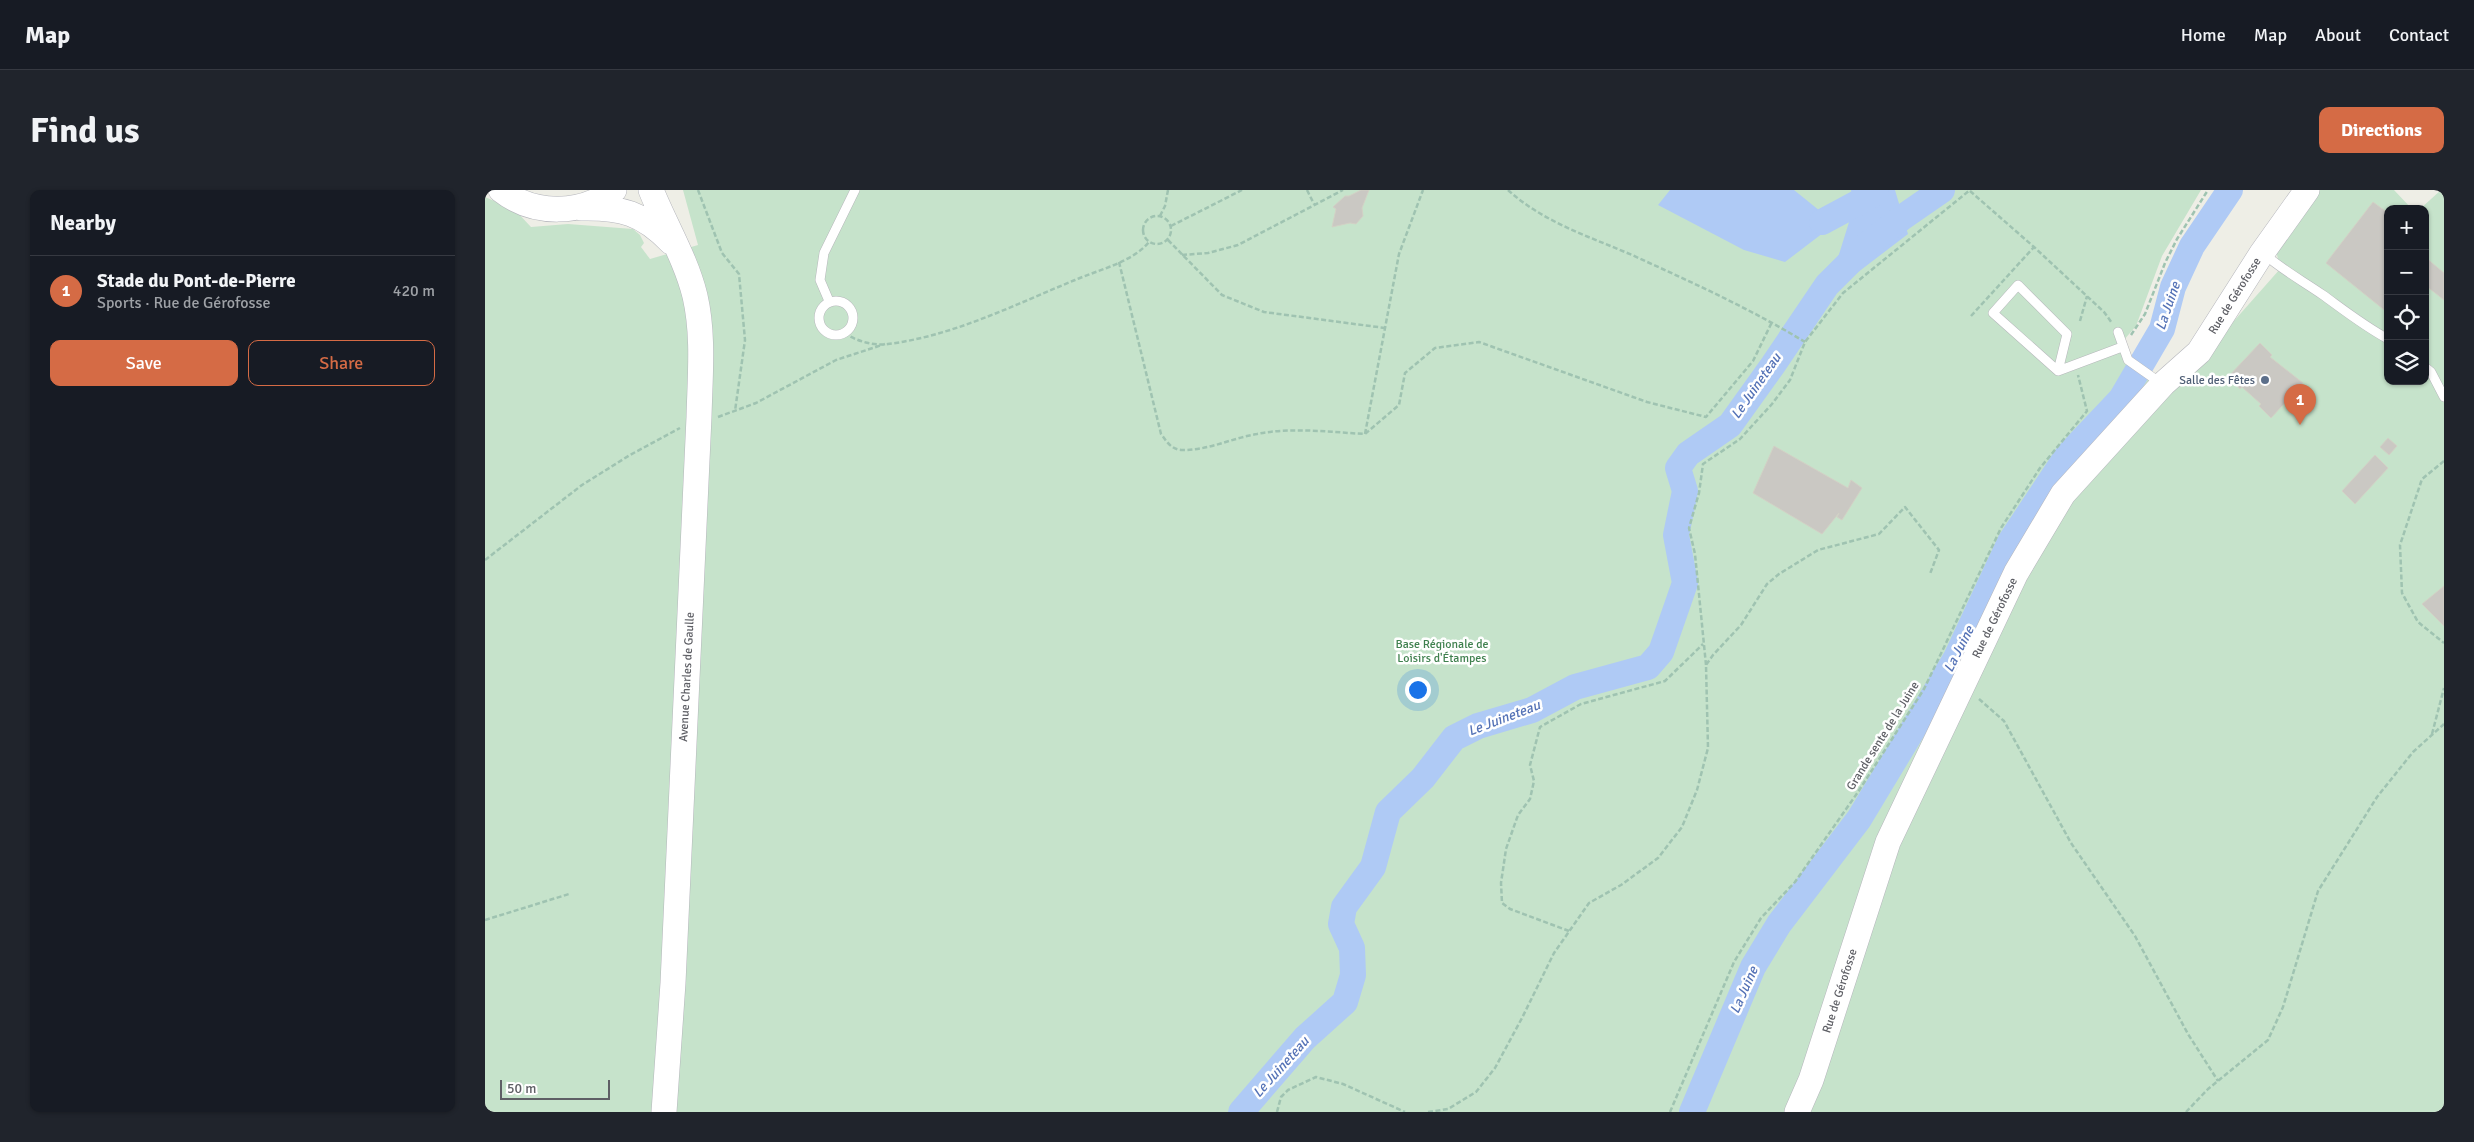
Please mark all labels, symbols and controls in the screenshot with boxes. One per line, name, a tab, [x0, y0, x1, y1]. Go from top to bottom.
text: Map	[25, 20, 70, 50]
text: Home	[2181, 24, 2226, 46]
text: Map	[2254, 24, 2287, 46]
text: About	[2315, 24, 2361, 46]
text: Contact	[2389, 24, 2449, 46]
button: Directions	[2319, 107, 2444, 153]
text: Find us	[30, 109, 140, 152]
map controls	[2384, 205, 2429, 385]
button: +	[2384, 205, 2429, 250]
text: Nearby	[50, 210, 116, 236]
button: −	[2384, 250, 2429, 295]
street label: Rue de Gérofosse	[2205, 255, 2265, 337]
text: Stade du Pont-de-Pierre	[97, 269, 296, 293]
water label: La Juine	[2152, 279, 2184, 332]
text: 1	[62, 281, 70, 301]
text: 420 m	[393, 281, 435, 301]
text: Sports · Rue de Gérofosse	[97, 293, 271, 313]
button: locate	[2384, 295, 2429, 340]
button: Save	[50, 340, 238, 386]
button: Share	[248, 340, 435, 386]
button: layers	[2384, 340, 2429, 385]
water label: Le Juineteau	[1727, 349, 1785, 422]
place label: Salle des Fêtes	[2179, 373, 2255, 388]
marker: Salle des Fêtes	[2259, 374, 2271, 386]
pin: 1	[2284, 384, 2316, 425]
street label: Rue de Gérofosse	[1969, 575, 2021, 661]
street label: Avenue Charles de Gaulle	[676, 612, 698, 742]
water label: La Juine	[1940, 622, 1978, 675]
park label: Base Régionale de Loisirs d'Étampes	[1395, 637, 1489, 666]
your location	[1405, 677, 1431, 703]
street label: Grande sente de la Juine	[1843, 679, 1923, 793]
water label: Le Juineteau	[1466, 696, 1544, 740]
street label: Rue de Gérofosse	[1819, 947, 1861, 1035]
water label: La Juine	[1726, 963, 1762, 1016]
water label: Le Juineteau	[1249, 1032, 1314, 1101]
scale bar	[500, 1077, 610, 1100]
text: 50 m	[507, 1080, 536, 1097]

